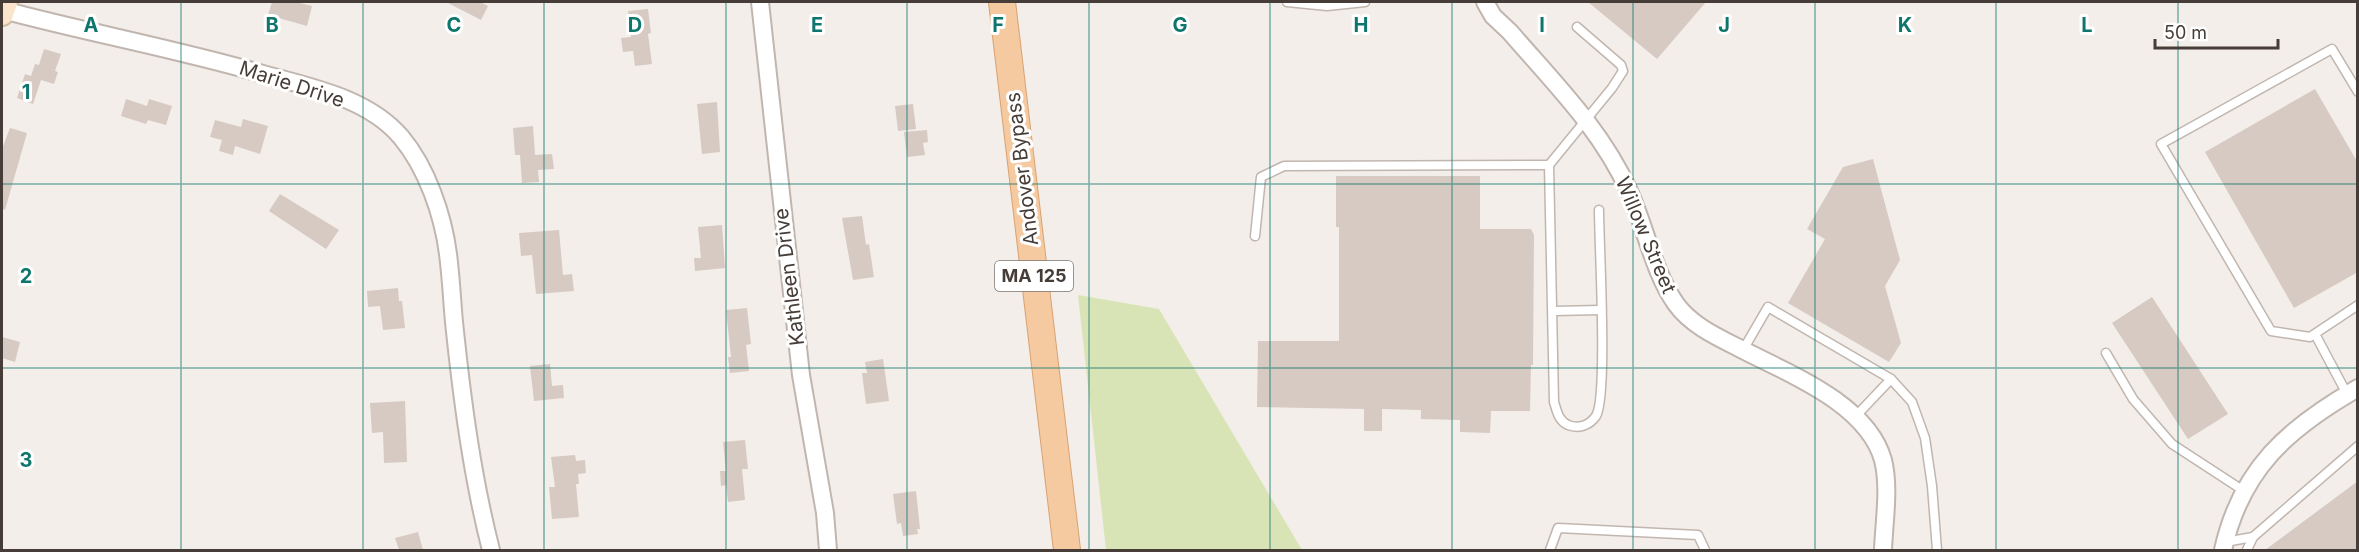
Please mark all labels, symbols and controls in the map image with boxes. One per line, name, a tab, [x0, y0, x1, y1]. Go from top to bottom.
scale bar	[2155, 12, 2278, 50]
text: A	[84, 13, 99, 37]
text: B	[265, 13, 279, 37]
text: C	[447, 13, 461, 37]
text: D	[628, 13, 642, 37]
text: E	[811, 13, 823, 37]
text: F	[992, 13, 1004, 37]
text: G	[1172, 13, 1188, 37]
text: H	[1354, 13, 1368, 37]
text: I	[1539, 13, 1545, 37]
text: J	[1718, 13, 1730, 37]
text: K	[1898, 13, 1912, 37]
text: L	[2081, 13, 2093, 37]
text: 50 m	[2164, 22, 2207, 43]
street label: Marie Drive	[237, 56, 347, 112]
text: 1	[22, 80, 30, 104]
street label: Andover Bypass	[1001, 91, 1043, 247]
street label: Willow Street	[1611, 173, 1682, 297]
street label: Kathleen Drive	[769, 207, 809, 347]
road number: MA 125	[995, 261, 1073, 291]
text: 2	[20, 264, 32, 288]
text: 3	[20, 448, 32, 472]

